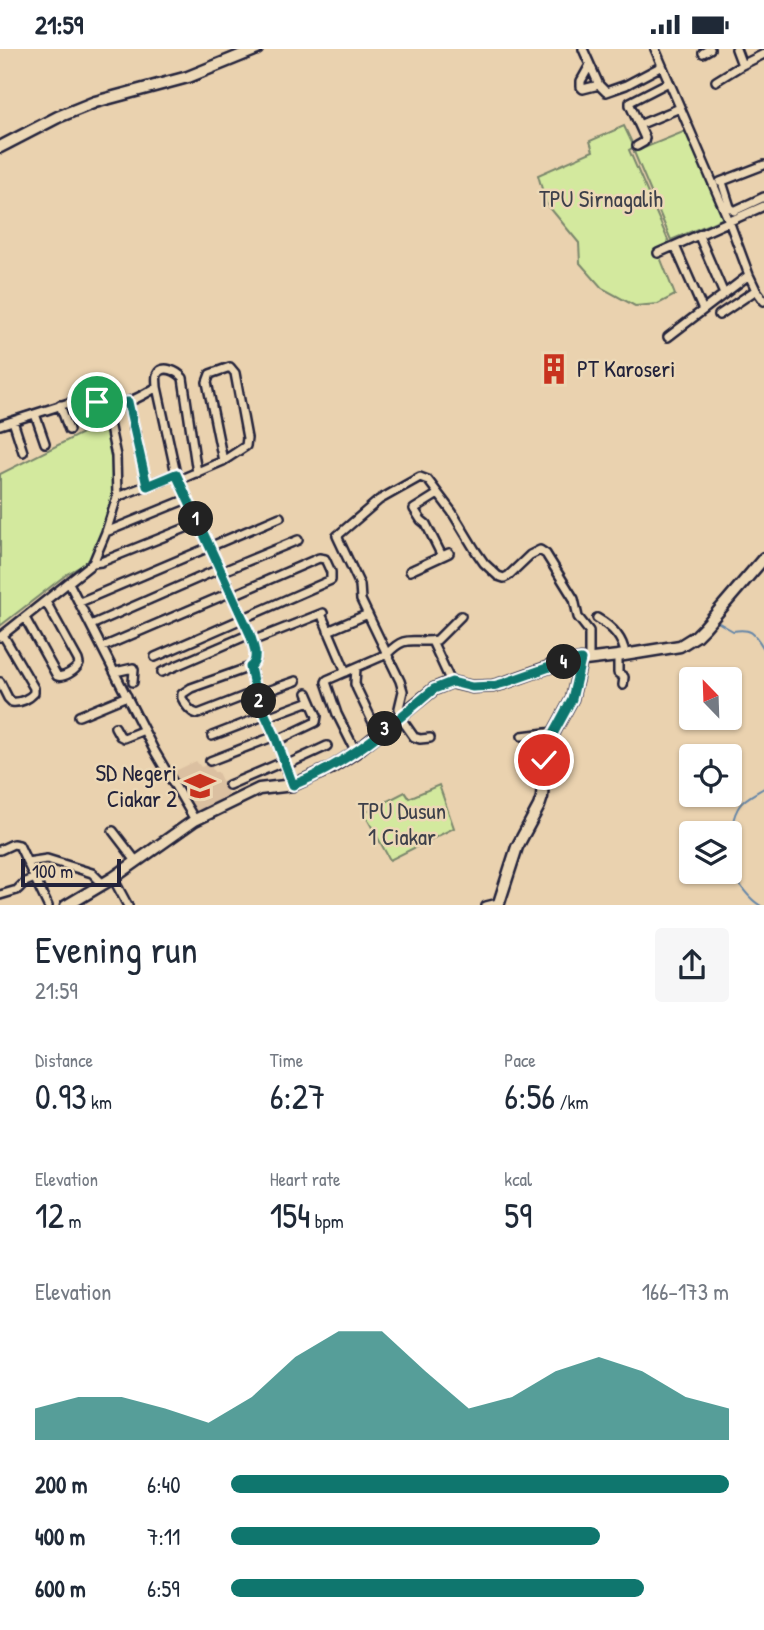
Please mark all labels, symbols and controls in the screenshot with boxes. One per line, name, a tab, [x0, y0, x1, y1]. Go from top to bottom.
text: 21:59	[35, 7, 83, 42]
park label: TPU Sirnagalih	[539, 183, 663, 214]
building icon: PT Karoseri	[537, 352, 571, 386]
place label: PT Karoseri	[577, 353, 675, 384]
pin	[67, 372, 127, 432]
icon: arrive	[78, 383, 116, 421]
pin: 1	[178, 501, 214, 537]
text: 1	[192, 505, 199, 531]
pin: 4	[546, 645, 582, 679]
text: 4	[560, 648, 567, 674]
north arrow	[679, 667, 742, 730]
map controls	[679, 667, 742, 884]
pin: 2	[242, 683, 276, 719]
text: 2	[254, 687, 263, 713]
pin: 3	[368, 711, 402, 747]
text: 3	[380, 715, 389, 741]
pin	[514, 730, 574, 790]
icon: check	[525, 741, 563, 779]
button: locate	[679, 744, 742, 807]
place label: SD Negeri Ciakar 2	[95, 757, 177, 814]
school or university icon: SD Negeri Ciakar 2	[183, 769, 217, 803]
park label: TPU Dusun 1 Ciakar	[358, 795, 446, 852]
button: layers	[679, 821, 742, 884]
scale bar	[21, 857, 121, 888]
text: 100 m	[32, 858, 73, 884]
text: Evening run	[35, 923, 198, 975]
button: share	[655, 928, 729, 1002]
text: 21:59	[35, 975, 78, 1006]
text: Distance	[35, 1047, 93, 1073]
text: Time	[270, 1047, 303, 1073]
text: Pace	[504, 1047, 536, 1073]
text: 0.93	[35, 1073, 87, 1120]
text: 6:27	[270, 1073, 325, 1120]
text: 6:56	[504, 1073, 555, 1120]
text: km	[87, 1089, 112, 1115]
text: /km	[555, 1089, 588, 1115]
text: Elevation	[35, 1166, 98, 1192]
text: Heart rate	[270, 1166, 341, 1192]
text: kcal	[504, 1166, 532, 1192]
text: 12	[35, 1192, 64, 1239]
text: 154	[270, 1192, 310, 1239]
text: 59	[504, 1192, 532, 1239]
text: m	[64, 1208, 81, 1234]
text: bpm	[310, 1208, 344, 1234]
text: Elevation	[35, 1276, 111, 1307]
text: 166–173 m	[642, 1276, 729, 1307]
text: 200 m	[35, 1469, 87, 1500]
text: 6:40	[147, 1469, 180, 1500]
text: 400 m	[35, 1521, 85, 1552]
text: 7:11	[147, 1521, 180, 1552]
text: 600 m	[35, 1573, 86, 1604]
text: 6:59	[147, 1573, 180, 1604]

